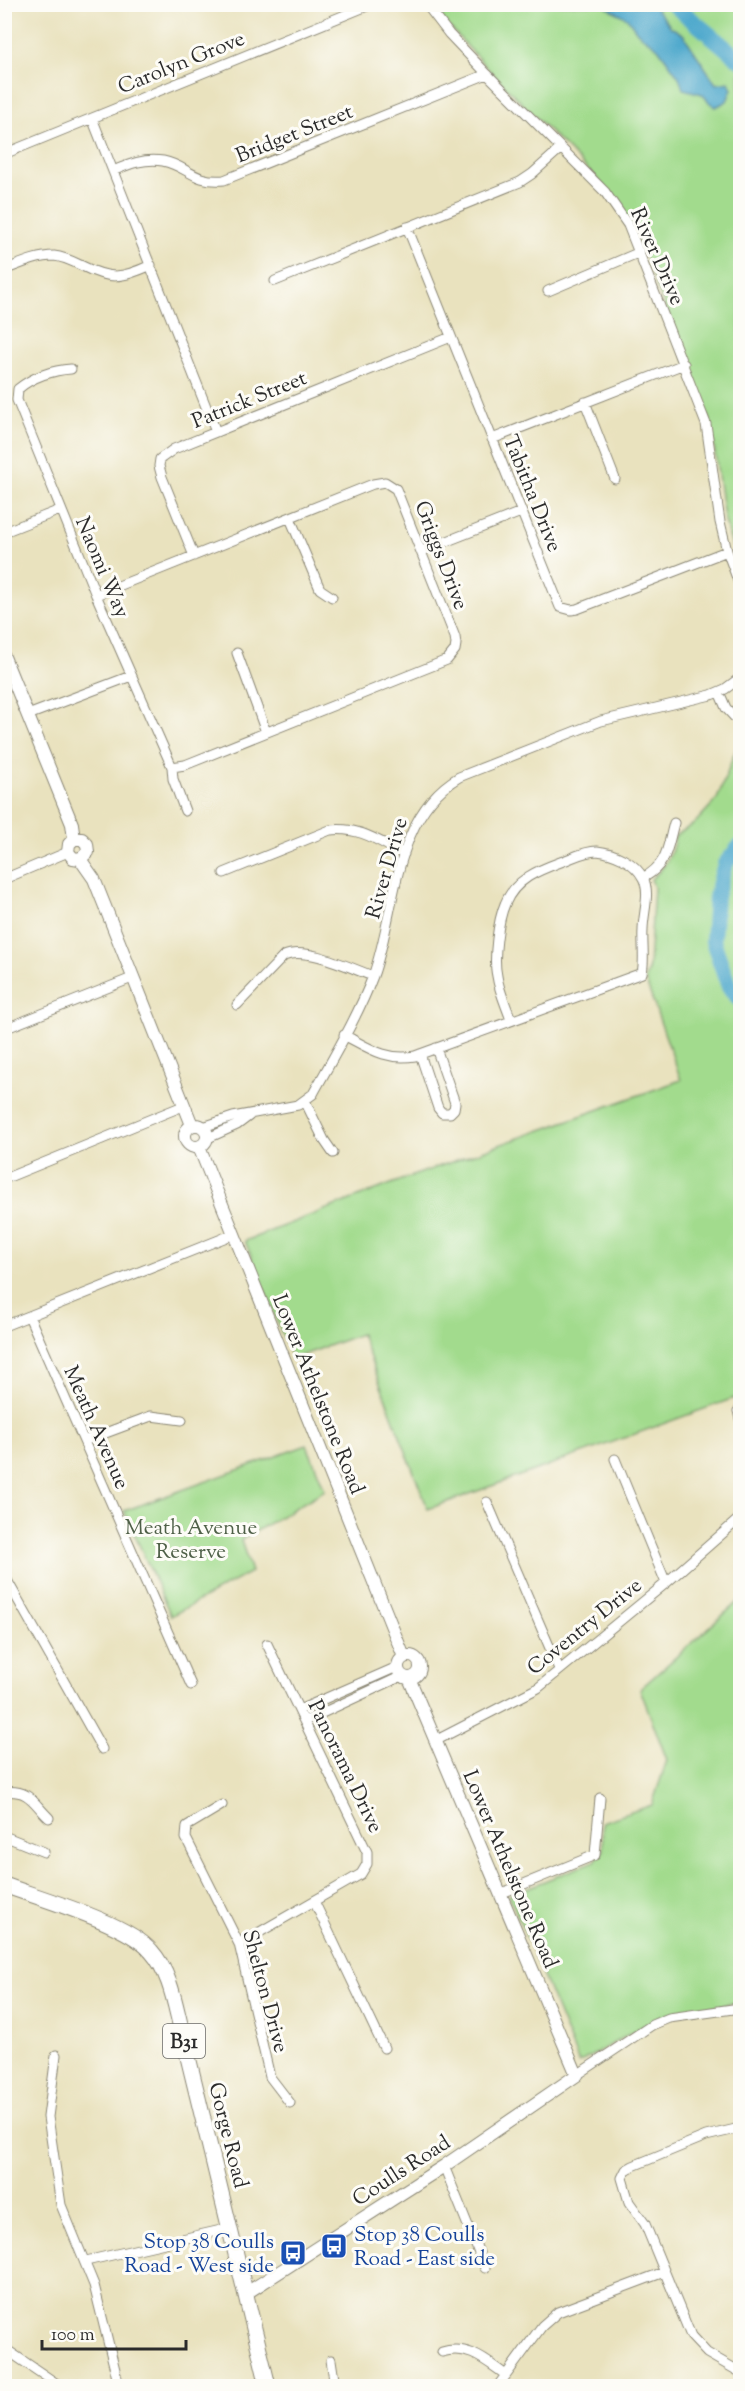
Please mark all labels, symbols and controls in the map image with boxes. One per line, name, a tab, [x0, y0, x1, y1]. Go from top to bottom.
street label: Carolyn Grove	[114, 25, 250, 103]
street label: Bridget Street	[231, 98, 358, 172]
street label: River Drive	[621, 203, 691, 310]
street label: Patrick Street	[188, 364, 312, 438]
street label: Tabitha Drive	[494, 431, 568, 557]
street label: Griggs Drive	[406, 497, 475, 615]
street label: Naomi Way	[66, 513, 136, 624]
street label: River Drive	[359, 814, 417, 923]
street label: Lower Athelstone Road	[263, 1290, 371, 1499]
street label: Meath Avenue	[55, 1361, 136, 1494]
park label: Meath Avenue Reserve	[125, 1514, 257, 1568]
street label: Coventry Drive	[521, 1572, 649, 1683]
street label: Panorama Drive	[299, 1695, 389, 1838]
street label: Lower Athelstone Road	[454, 1766, 565, 1974]
street label: Shelton Drive	[233, 1927, 295, 2056]
road number: B31	[163, 2024, 205, 2058]
street label: Gorge Road	[199, 2079, 255, 2192]
street label: Coulls Road	[347, 2129, 457, 2215]
place label: Stop 38 Coulls Road - East side	[354, 2221, 495, 2275]
place label: Stop 38 Coulls Road - West side	[124, 2228, 274, 2282]
bus stop icon: Stop 38 Coulls Road - East side	[319, 2231, 349, 2261]
bus stop icon: Stop 38 Coulls Road - West side	[278, 2238, 308, 2268]
scale bar	[42, 2313, 186, 2351]
text: 100 m	[51, 2323, 95, 2349]

